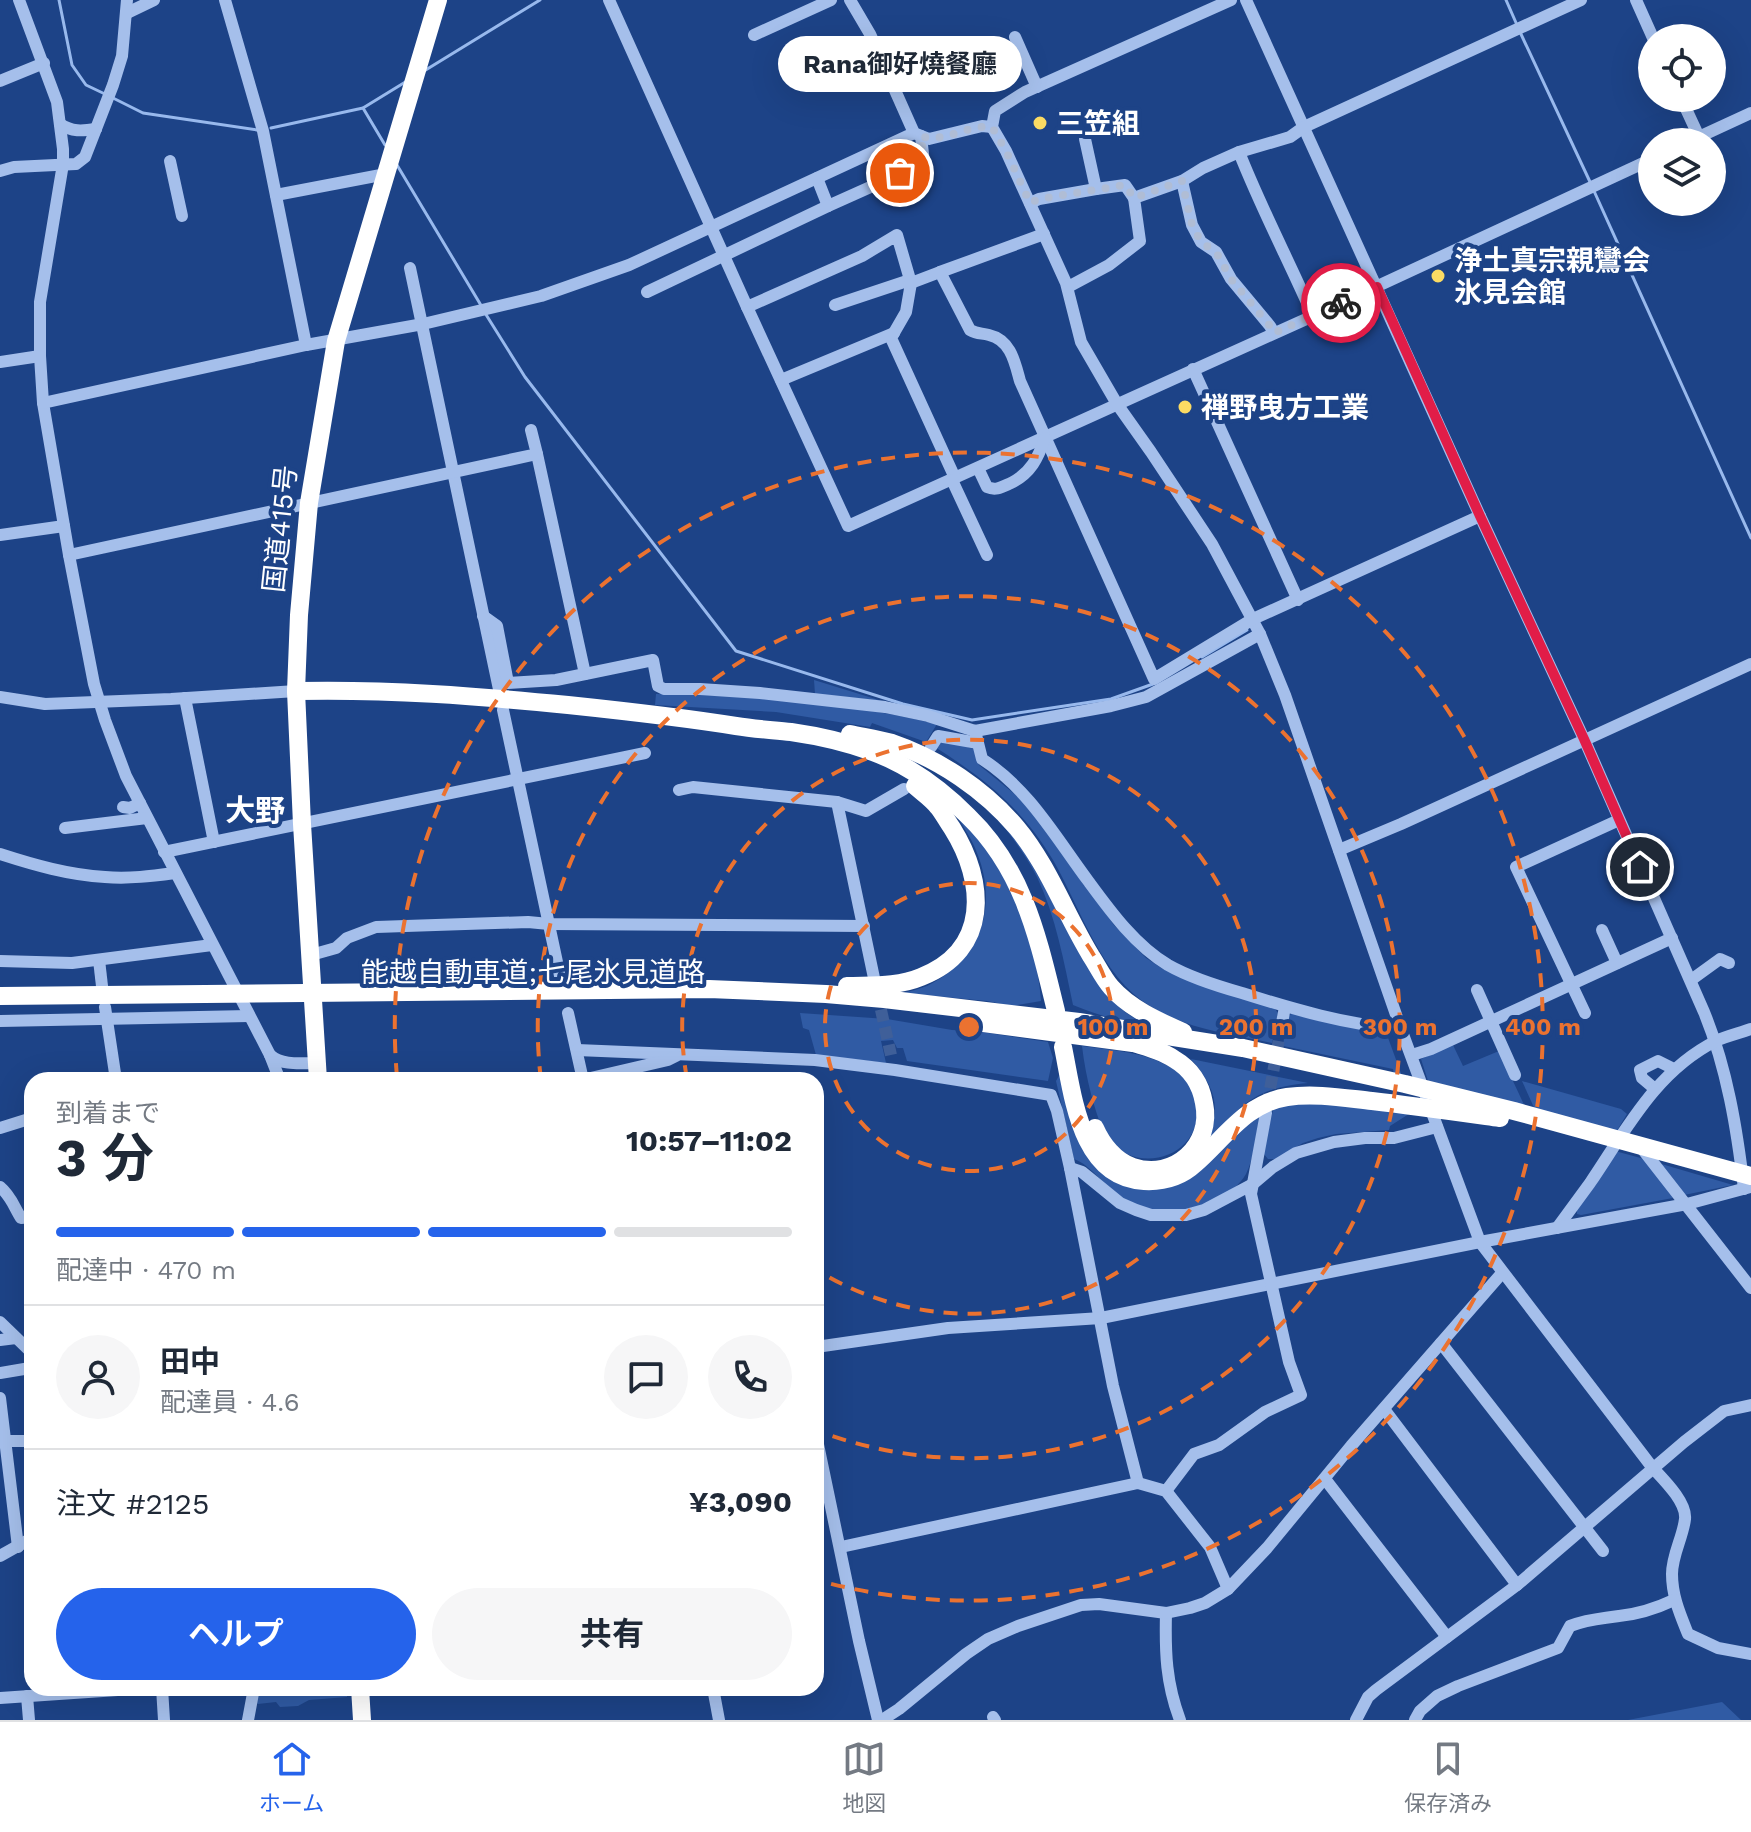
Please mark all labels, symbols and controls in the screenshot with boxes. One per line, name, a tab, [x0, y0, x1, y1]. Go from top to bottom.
map controls	[1638, 24, 1726, 216]
button: locate	[1638, 24, 1726, 112]
callout: Rana御好燒餐廳	[778, 37, 1022, 93]
text: Rana御好燒餐廳	[803, 49, 997, 79]
place label: 三笠組	[1056, 107, 1140, 140]
marker: 三笠組	[1031, 114, 1049, 132]
button: layers	[1638, 128, 1726, 216]
pin	[866, 139, 934, 207]
icon: bag	[878, 151, 922, 195]
place label: 浄土真宗親鸞会 氷見会館	[1454, 244, 1650, 309]
courier	[1301, 263, 1381, 343]
marker: 浄土真宗親鸞会 氷見会館	[1429, 267, 1447, 285]
icon: bike	[1319, 281, 1363, 325]
place label: 禅野曳方工業	[1201, 391, 1369, 424]
marker: 禅野曳方工業	[1176, 398, 1194, 416]
street label: 国道415号	[257, 464, 303, 594]
district label: 大野	[225, 793, 285, 828]
pin	[1606, 833, 1674, 901]
icon: home	[1618, 845, 1662, 889]
street label: 能越自動車道;七尾氷見道路	[361, 956, 705, 989]
centre of rings	[955, 1013, 983, 1041]
text: 100 m	[1078, 1013, 1148, 1041]
text: 200 m	[1219, 1013, 1293, 1041]
text: 300 m	[1363, 1013, 1437, 1041]
text: 400 m	[1505, 1013, 1581, 1041]
text: 到着まで	[56, 1098, 160, 1128]
text: 10:57–11:02	[626, 1123, 792, 1158]
text: 3 分	[56, 1128, 154, 1189]
text: 配達中 · 470 m	[56, 1255, 236, 1285]
button: person	[56, 1335, 140, 1419]
button: chat	[604, 1335, 688, 1419]
button: phone	[708, 1335, 792, 1419]
text: 田中	[160, 1344, 220, 1379]
text: 配達員 · 4.6	[160, 1387, 300, 1417]
text: ¥3,090	[689, 1484, 792, 1519]
text: 注文 #2125	[56, 1486, 210, 1521]
button: ヘルプ	[56, 1588, 416, 1680]
button: 共有	[432, 1588, 792, 1680]
tab: ホーム	[259, 1737, 324, 1817]
tab: 地図	[842, 1737, 886, 1817]
tab: 保存済み	[1404, 1737, 1492, 1817]

